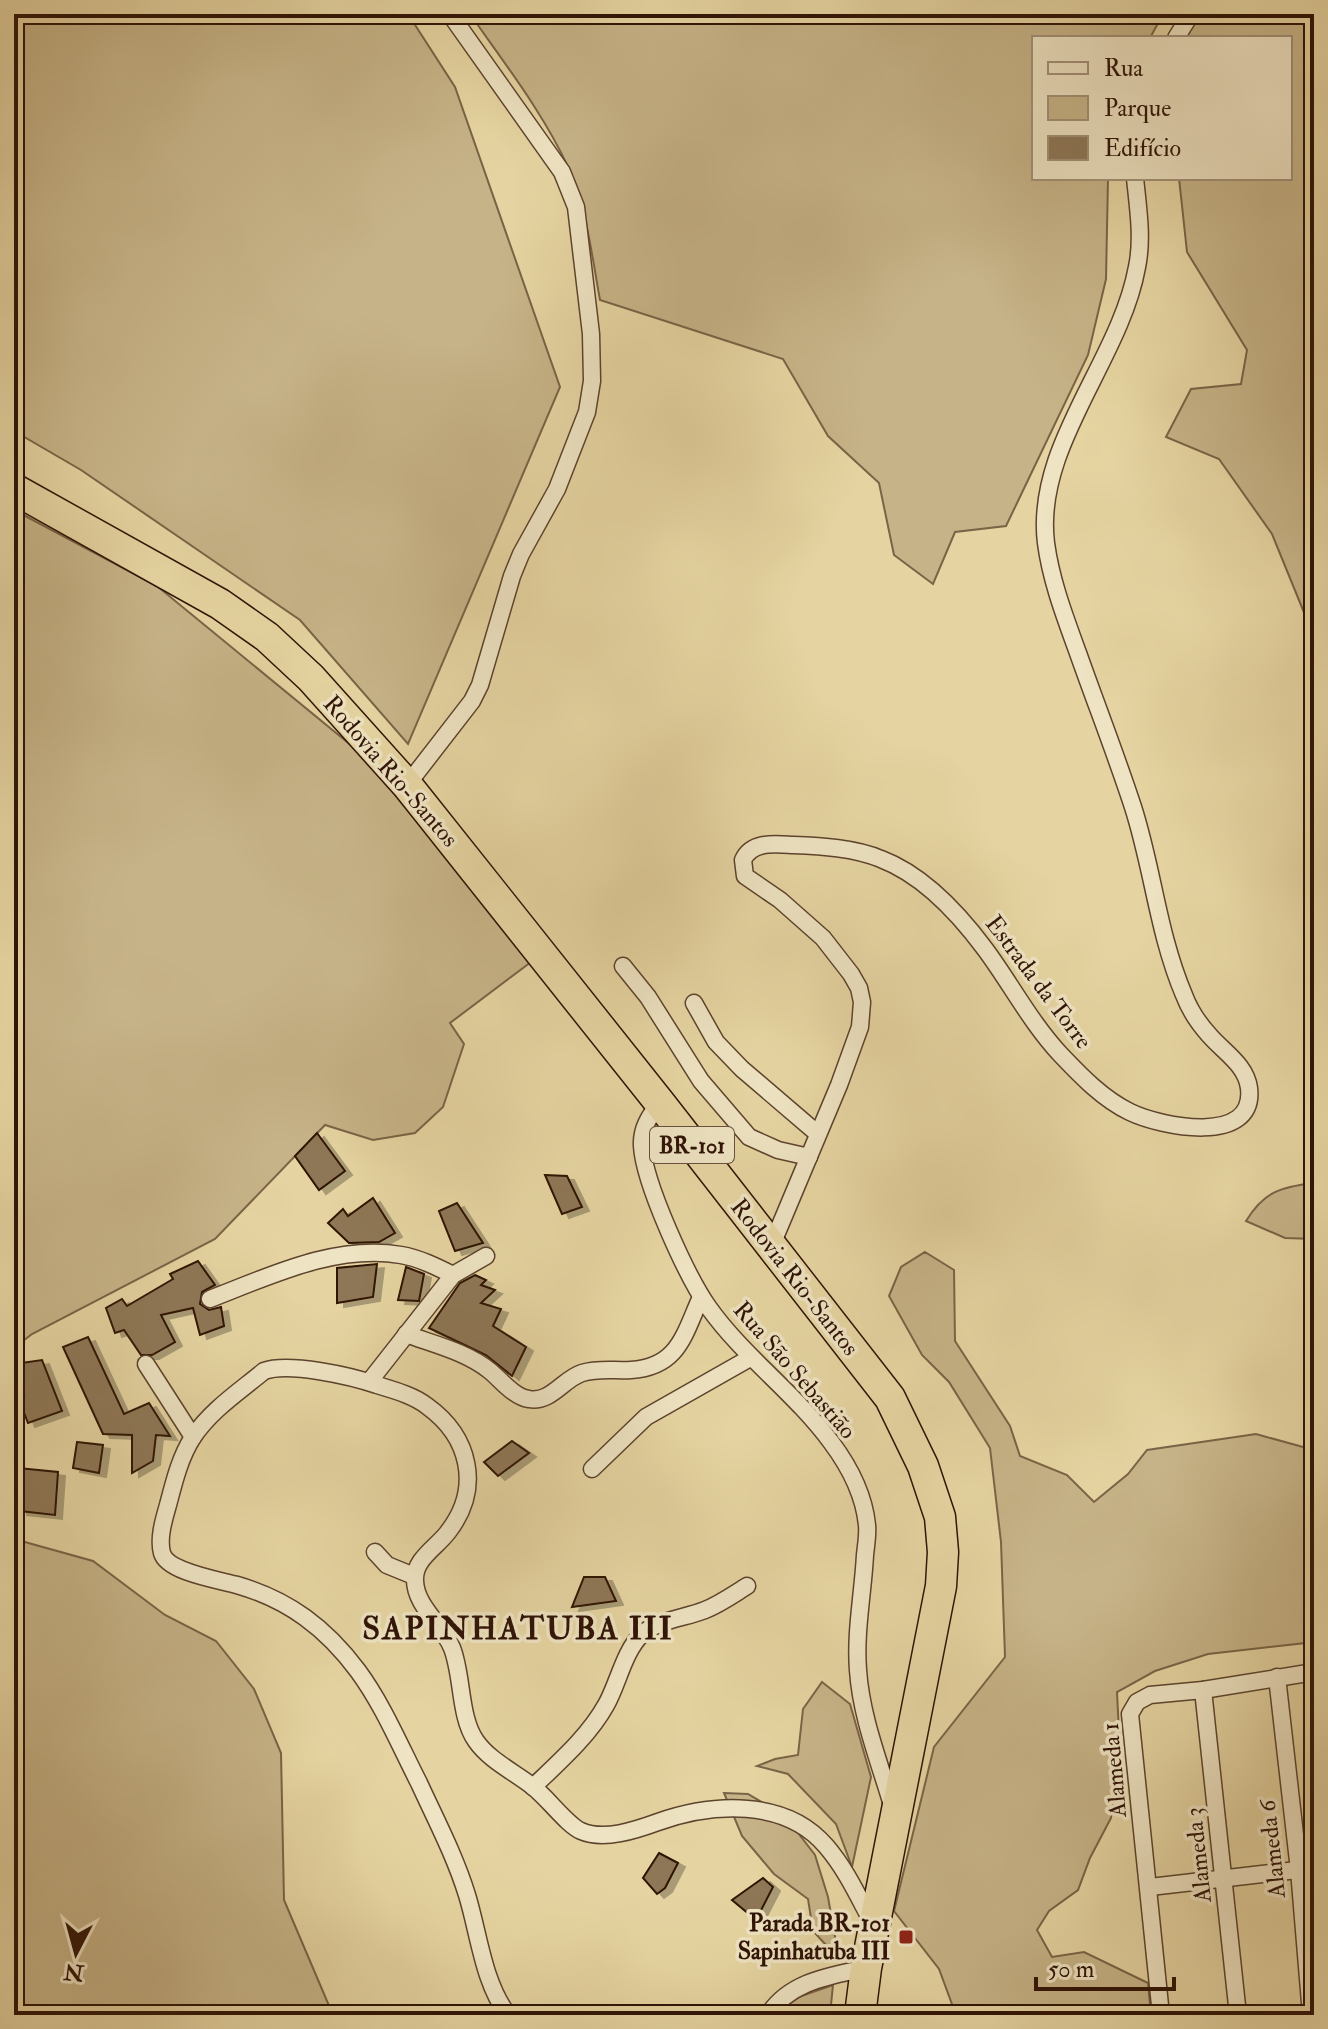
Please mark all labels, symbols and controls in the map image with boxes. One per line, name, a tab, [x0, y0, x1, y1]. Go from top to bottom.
legend	[1032, 36, 1292, 180]
text: Rua	[1104, 53, 1144, 84]
text: Parque	[1104, 93, 1171, 124]
text: Edifício	[1104, 133, 1181, 164]
street label: Rodovia Rio-Santos	[316, 689, 465, 854]
street label: Estrada da Torre	[978, 909, 1099, 1055]
road number: BR-101	[650, 1127, 734, 1163]
street label: Rodovia Rio-Santos	[723, 1192, 866, 1362]
street label: Rua São Sebastião	[726, 1295, 863, 1446]
district label: SAPINHATUBA III	[362, 1609, 674, 1649]
street label: Alameda 1	[1095, 1721, 1134, 1820]
street label: Alameda 6	[1252, 1796, 1293, 1901]
street label: Alameda 3	[1178, 1806, 1219, 1905]
place label: Parada BR-101 Sapinhatuba III	[738, 1908, 890, 1967]
north arrow	[36, 1913, 116, 1993]
marker: Parada BR-101 Sapinhatuba III	[897, 1928, 915, 1946]
scale bar	[1036, 1941, 1174, 1991]
text: 50 m	[1048, 1954, 1095, 1985]
text: N	[62, 1957, 86, 1987]

